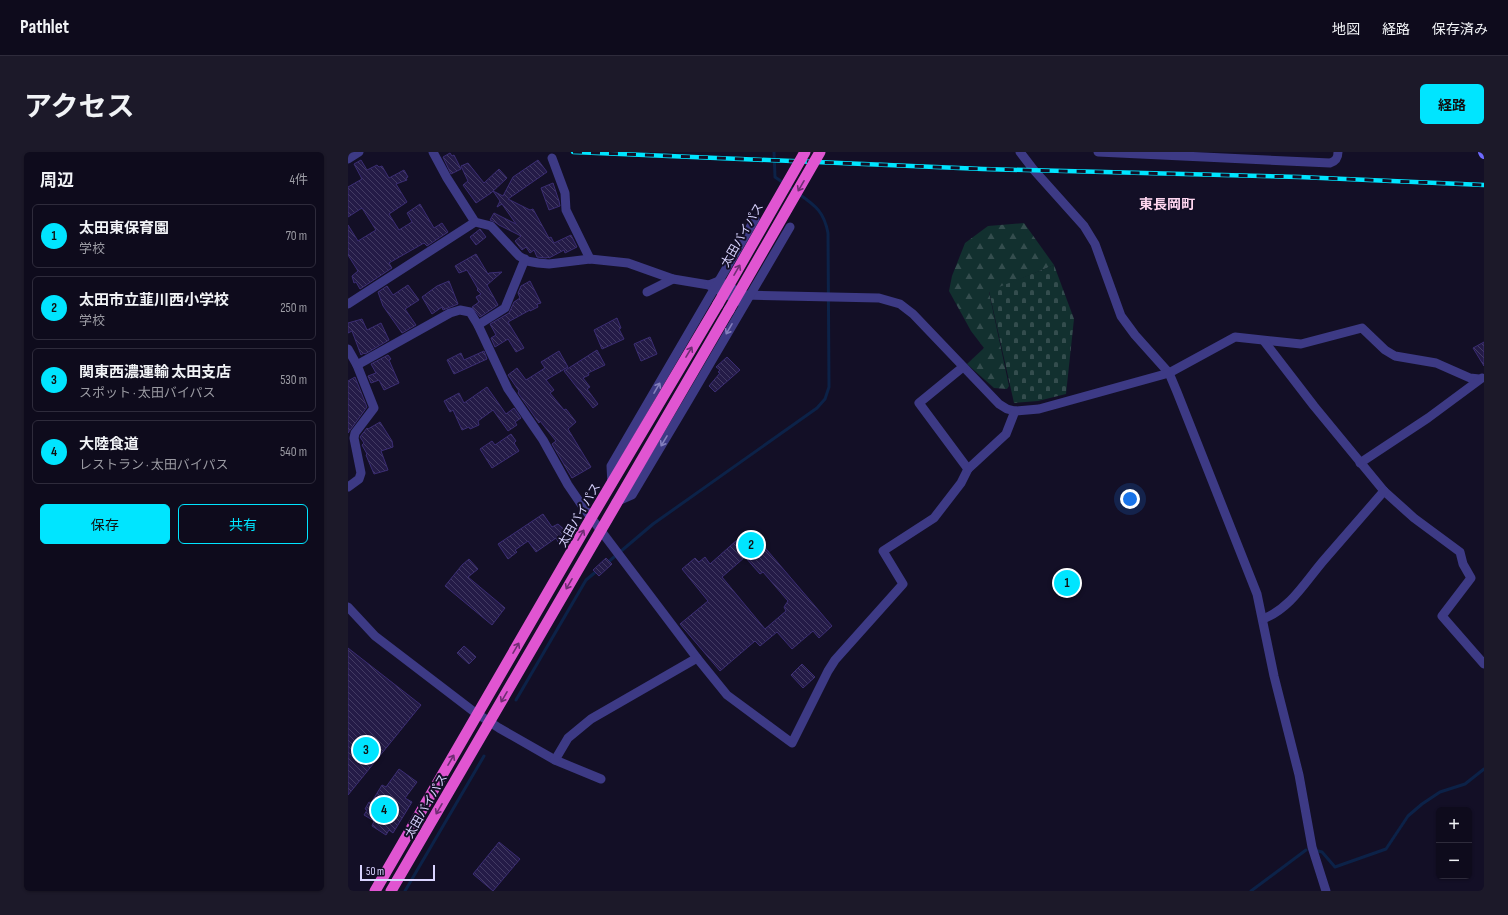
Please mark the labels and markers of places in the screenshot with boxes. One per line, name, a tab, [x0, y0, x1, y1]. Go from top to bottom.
pin: 2	[738, 530, 764, 560]
pin: 1	[1054, 568, 1080, 598]
pin: 3	[353, 735, 379, 765]
pin: 4	[371, 795, 397, 825]

